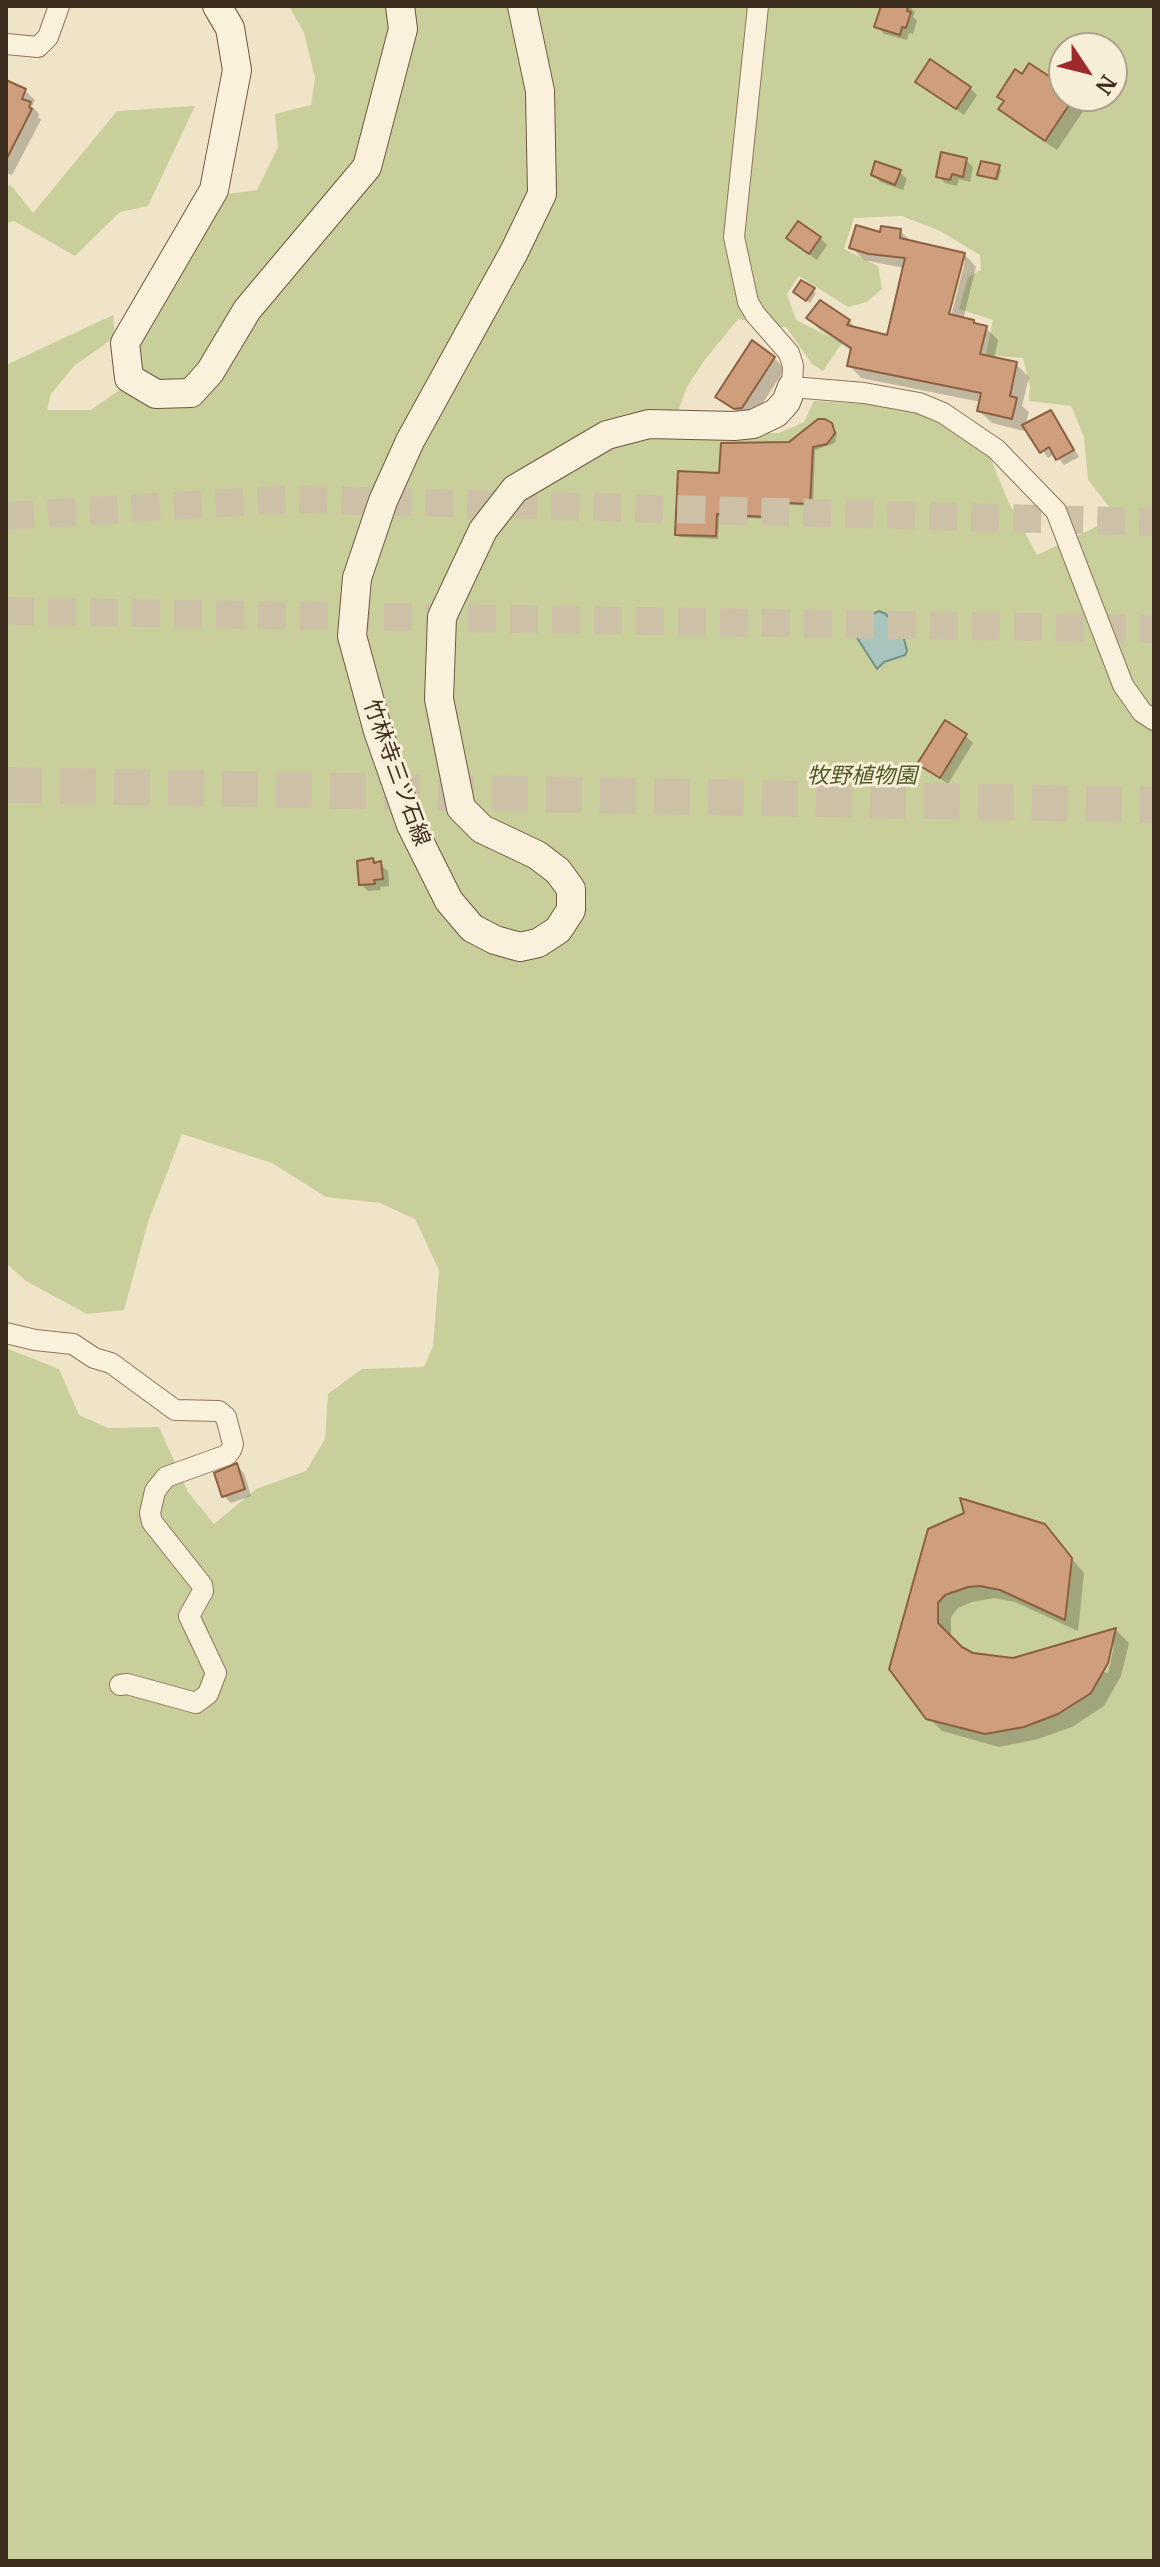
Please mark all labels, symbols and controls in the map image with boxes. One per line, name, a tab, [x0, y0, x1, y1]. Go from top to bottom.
north arrow	[1048, 32, 1128, 112]
text: N	[1090, 69, 1122, 100]
street label: 竹林寺三ツ石線	[357, 696, 435, 850]
park label: 牧野植物園	[807, 764, 917, 790]

